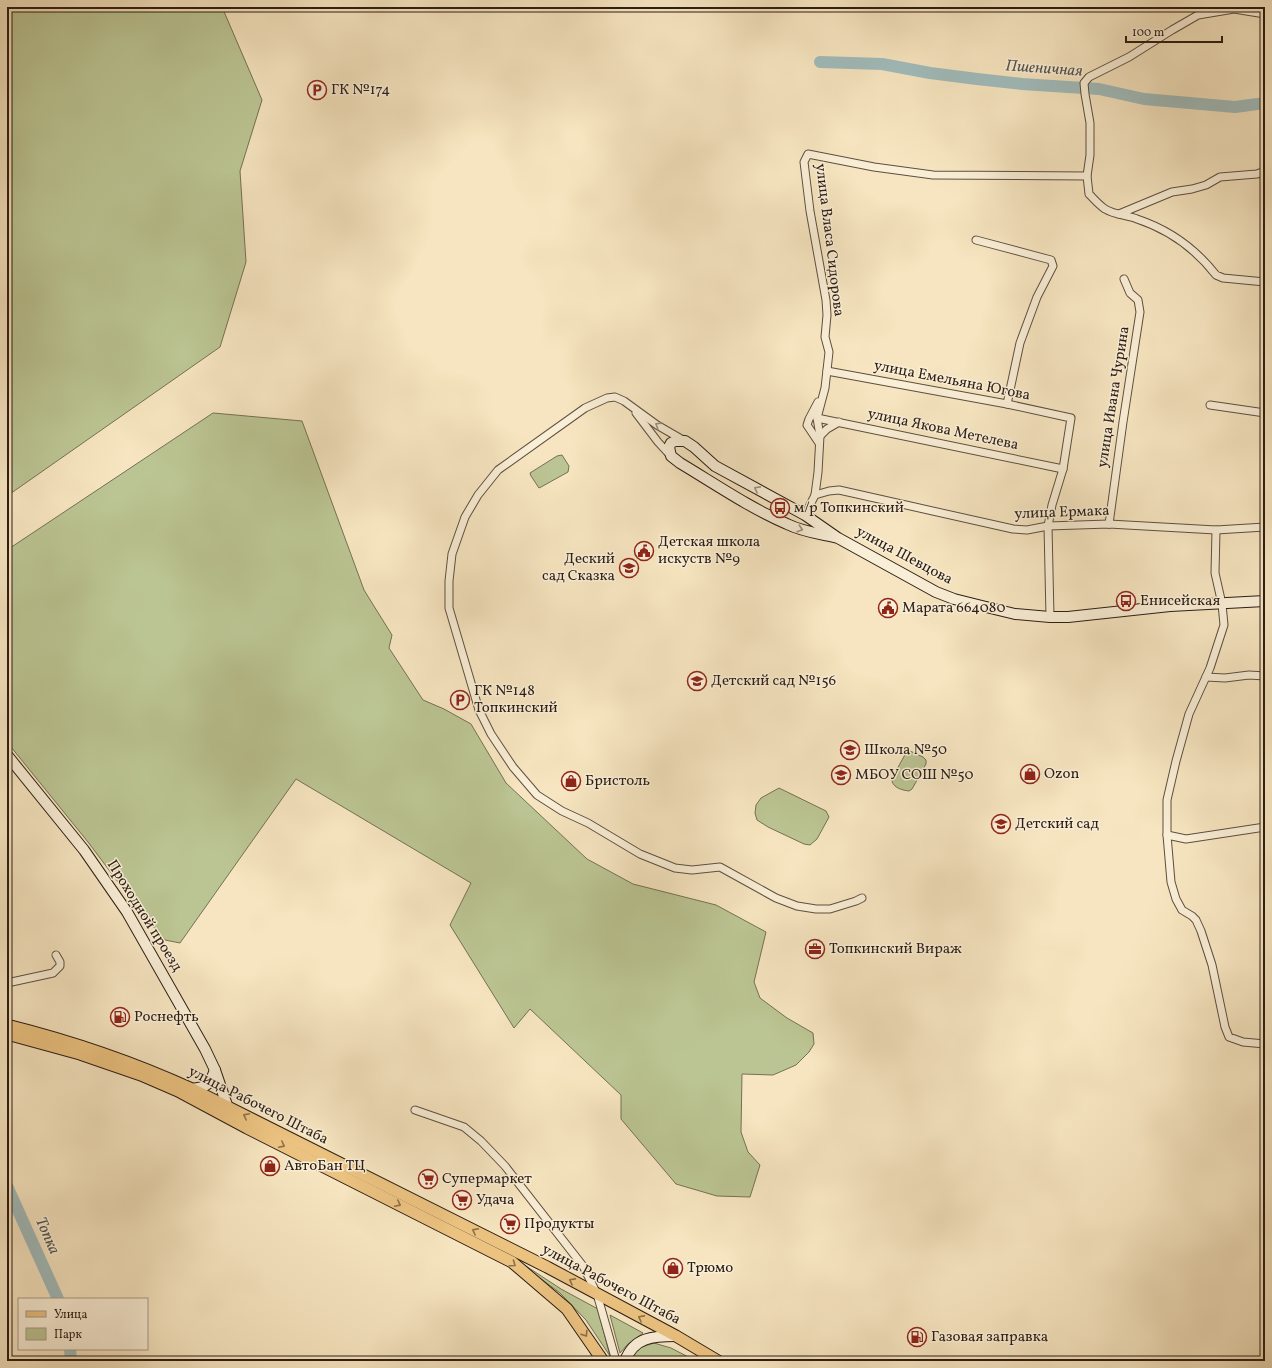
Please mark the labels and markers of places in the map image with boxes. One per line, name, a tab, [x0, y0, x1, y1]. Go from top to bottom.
parking icon: ГК №174	[306, 79, 328, 101]
place label: ГК №174	[331, 80, 390, 101]
bus stop icon: м/р Топкинский	[769, 497, 791, 519]
place label: м/р Топкинский	[794, 498, 904, 519]
place label: Детская школа искуств №9	[658, 532, 760, 570]
public building icon: Детская школа искуств №9	[633, 540, 655, 562]
place label: Деский сад Сказка	[542, 549, 615, 587]
school or university icon: Деский сад Сказка	[618, 557, 640, 579]
bus stop icon: Енисейская	[1115, 590, 1137, 612]
place label: Енисейская	[1140, 591, 1220, 612]
public building icon: Марата 664080	[877, 597, 899, 619]
place label: Марата 664080	[902, 598, 1005, 619]
school or university icon: Детский сад №156	[686, 670, 708, 692]
place label: Детский сад №156	[711, 671, 836, 692]
place label: ГК №148 Топкинский	[474, 681, 558, 719]
parking icon: ГК №148 Топкинский	[449, 689, 471, 711]
school or university icon: Школа №50	[839, 739, 861, 761]
place label: Школа №50	[864, 740, 947, 761]
shop icon: Ozon	[1019, 763, 1041, 785]
school or university icon: МБОУ СОШ №50	[830, 764, 852, 786]
place label: Ozon	[1044, 764, 1079, 785]
place label: МБОУ СОШ №50	[855, 765, 974, 786]
shop icon: Бристоль	[560, 770, 582, 792]
place label: Бристоль	[585, 771, 650, 792]
school or university icon: Детский сад	[990, 813, 1012, 835]
place label: Детский сад	[1015, 814, 1100, 835]
office icon: Топкинский Вираж	[804, 938, 826, 960]
place label: Топкинский Вираж	[829, 939, 962, 960]
fuel station icon: Роснефть	[109, 1006, 131, 1028]
place label: Роснефть	[134, 1007, 199, 1028]
shop icon: АвтоБан ТЦ	[259, 1155, 281, 1177]
place label: АвтоБан ТЦ	[284, 1156, 366, 1177]
supermarket icon: Супермаркет	[417, 1168, 439, 1190]
place label: Супермаркет	[442, 1169, 532, 1190]
supermarket icon: Удача	[451, 1189, 473, 1211]
place label: Удача	[476, 1190, 515, 1211]
supermarket icon: Продукты	[499, 1213, 521, 1235]
place label: Продукты	[524, 1214, 595, 1235]
shop icon: Трюмо	[662, 1257, 684, 1279]
place label: Трюмо	[687, 1258, 733, 1279]
fuel station icon: Газовая заправка	[906, 1326, 928, 1348]
place label: Газовая заправка	[931, 1327, 1048, 1348]

